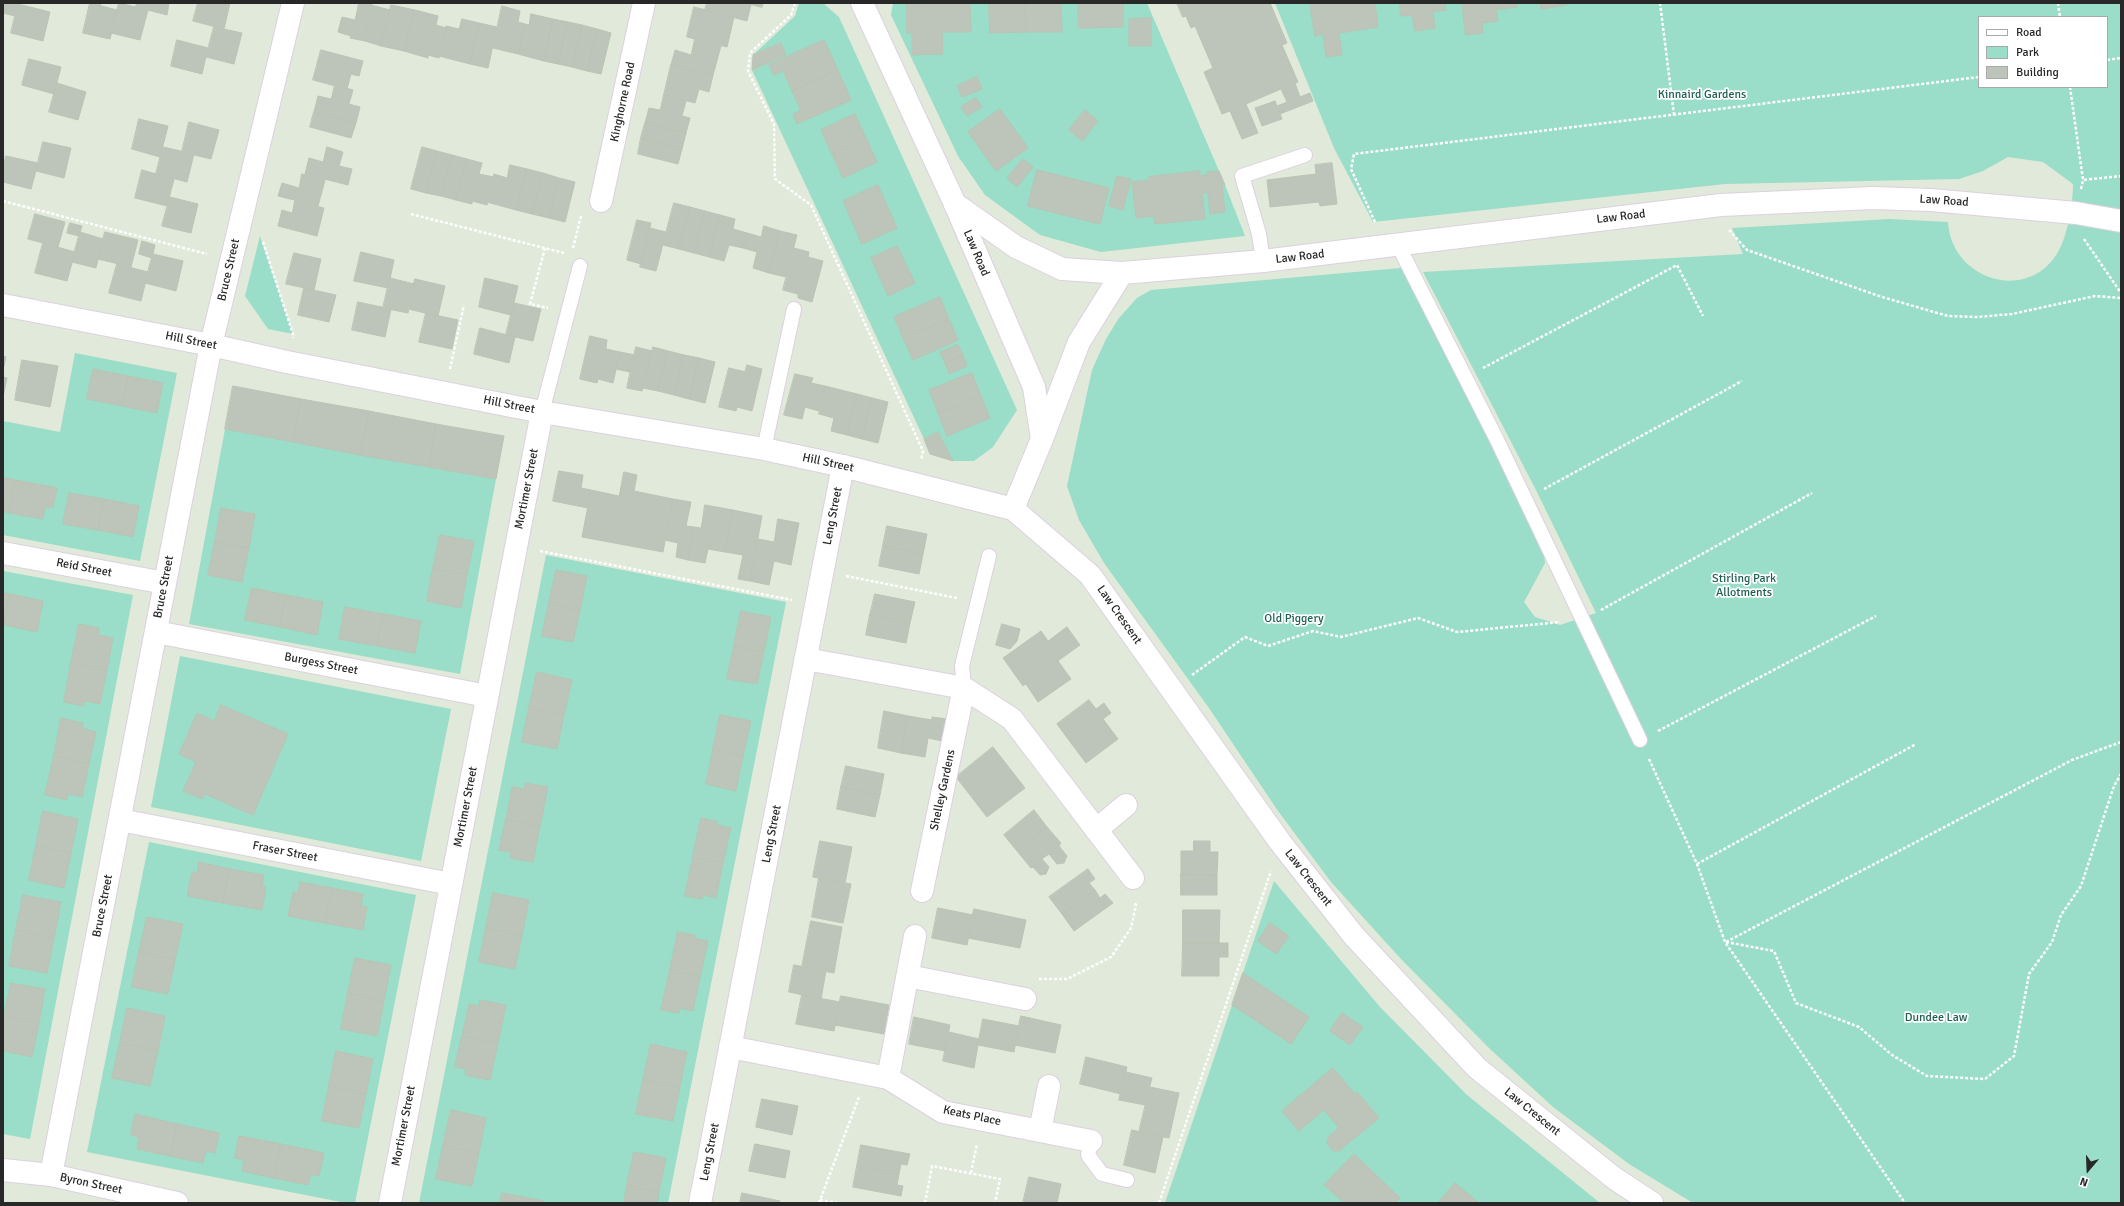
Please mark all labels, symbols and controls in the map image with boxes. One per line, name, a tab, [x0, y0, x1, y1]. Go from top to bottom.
legend	[1978, 16, 2108, 88]
text: Road	[2016, 25, 2042, 40]
text: Park	[2016, 45, 2039, 60]
street label: Kinghorne Road	[608, 61, 638, 143]
text: Building	[2016, 65, 2059, 80]
park label: Kinnaird Gardens	[1658, 88, 1746, 102]
street label: Law Road	[1919, 192, 1969, 210]
street label: Law Road	[1596, 207, 1646, 227]
street label: Law Road	[960, 228, 992, 278]
street label: Bruce Street	[215, 237, 243, 303]
street label: Law Road	[1275, 247, 1325, 267]
street label: Hill Street	[164, 329, 218, 353]
street label: Hill Street	[482, 393, 536, 417]
street label: Mortimer Street	[512, 447, 542, 531]
street label: Hill Street	[801, 451, 855, 475]
street label: Leng Street	[820, 486, 846, 546]
street label: Bruce Street	[151, 554, 177, 620]
street label: Reid Street	[55, 556, 113, 580]
park label: Stirling Park Allotments	[1712, 572, 1776, 600]
street label: Law Crescent	[1093, 583, 1145, 647]
park label: Old Piggery	[1264, 612, 1324, 626]
street label: Burgess Street	[283, 650, 359, 678]
street label: Shelley Gardens	[927, 748, 959, 832]
street label: Mortimer Street	[451, 765, 481, 849]
street label: Leng Street	[759, 804, 785, 864]
street label: Fraser Street	[251, 839, 319, 865]
street label: Law Crescent	[1281, 847, 1335, 909]
street label: Bruce Street	[90, 873, 116, 939]
park label: Dundee Law	[1905, 1011, 1967, 1025]
street label: Mortimer Street	[389, 1084, 419, 1168]
street label: Law Crescent	[1501, 1085, 1563, 1139]
street label: Keats Place	[942, 1103, 1002, 1129]
street label: Leng Street	[697, 1122, 723, 1182]
north arrow	[2068, 1150, 2108, 1190]
street label: Byron Street	[58, 1170, 124, 1198]
text: N	[2078, 1174, 2090, 1189]

